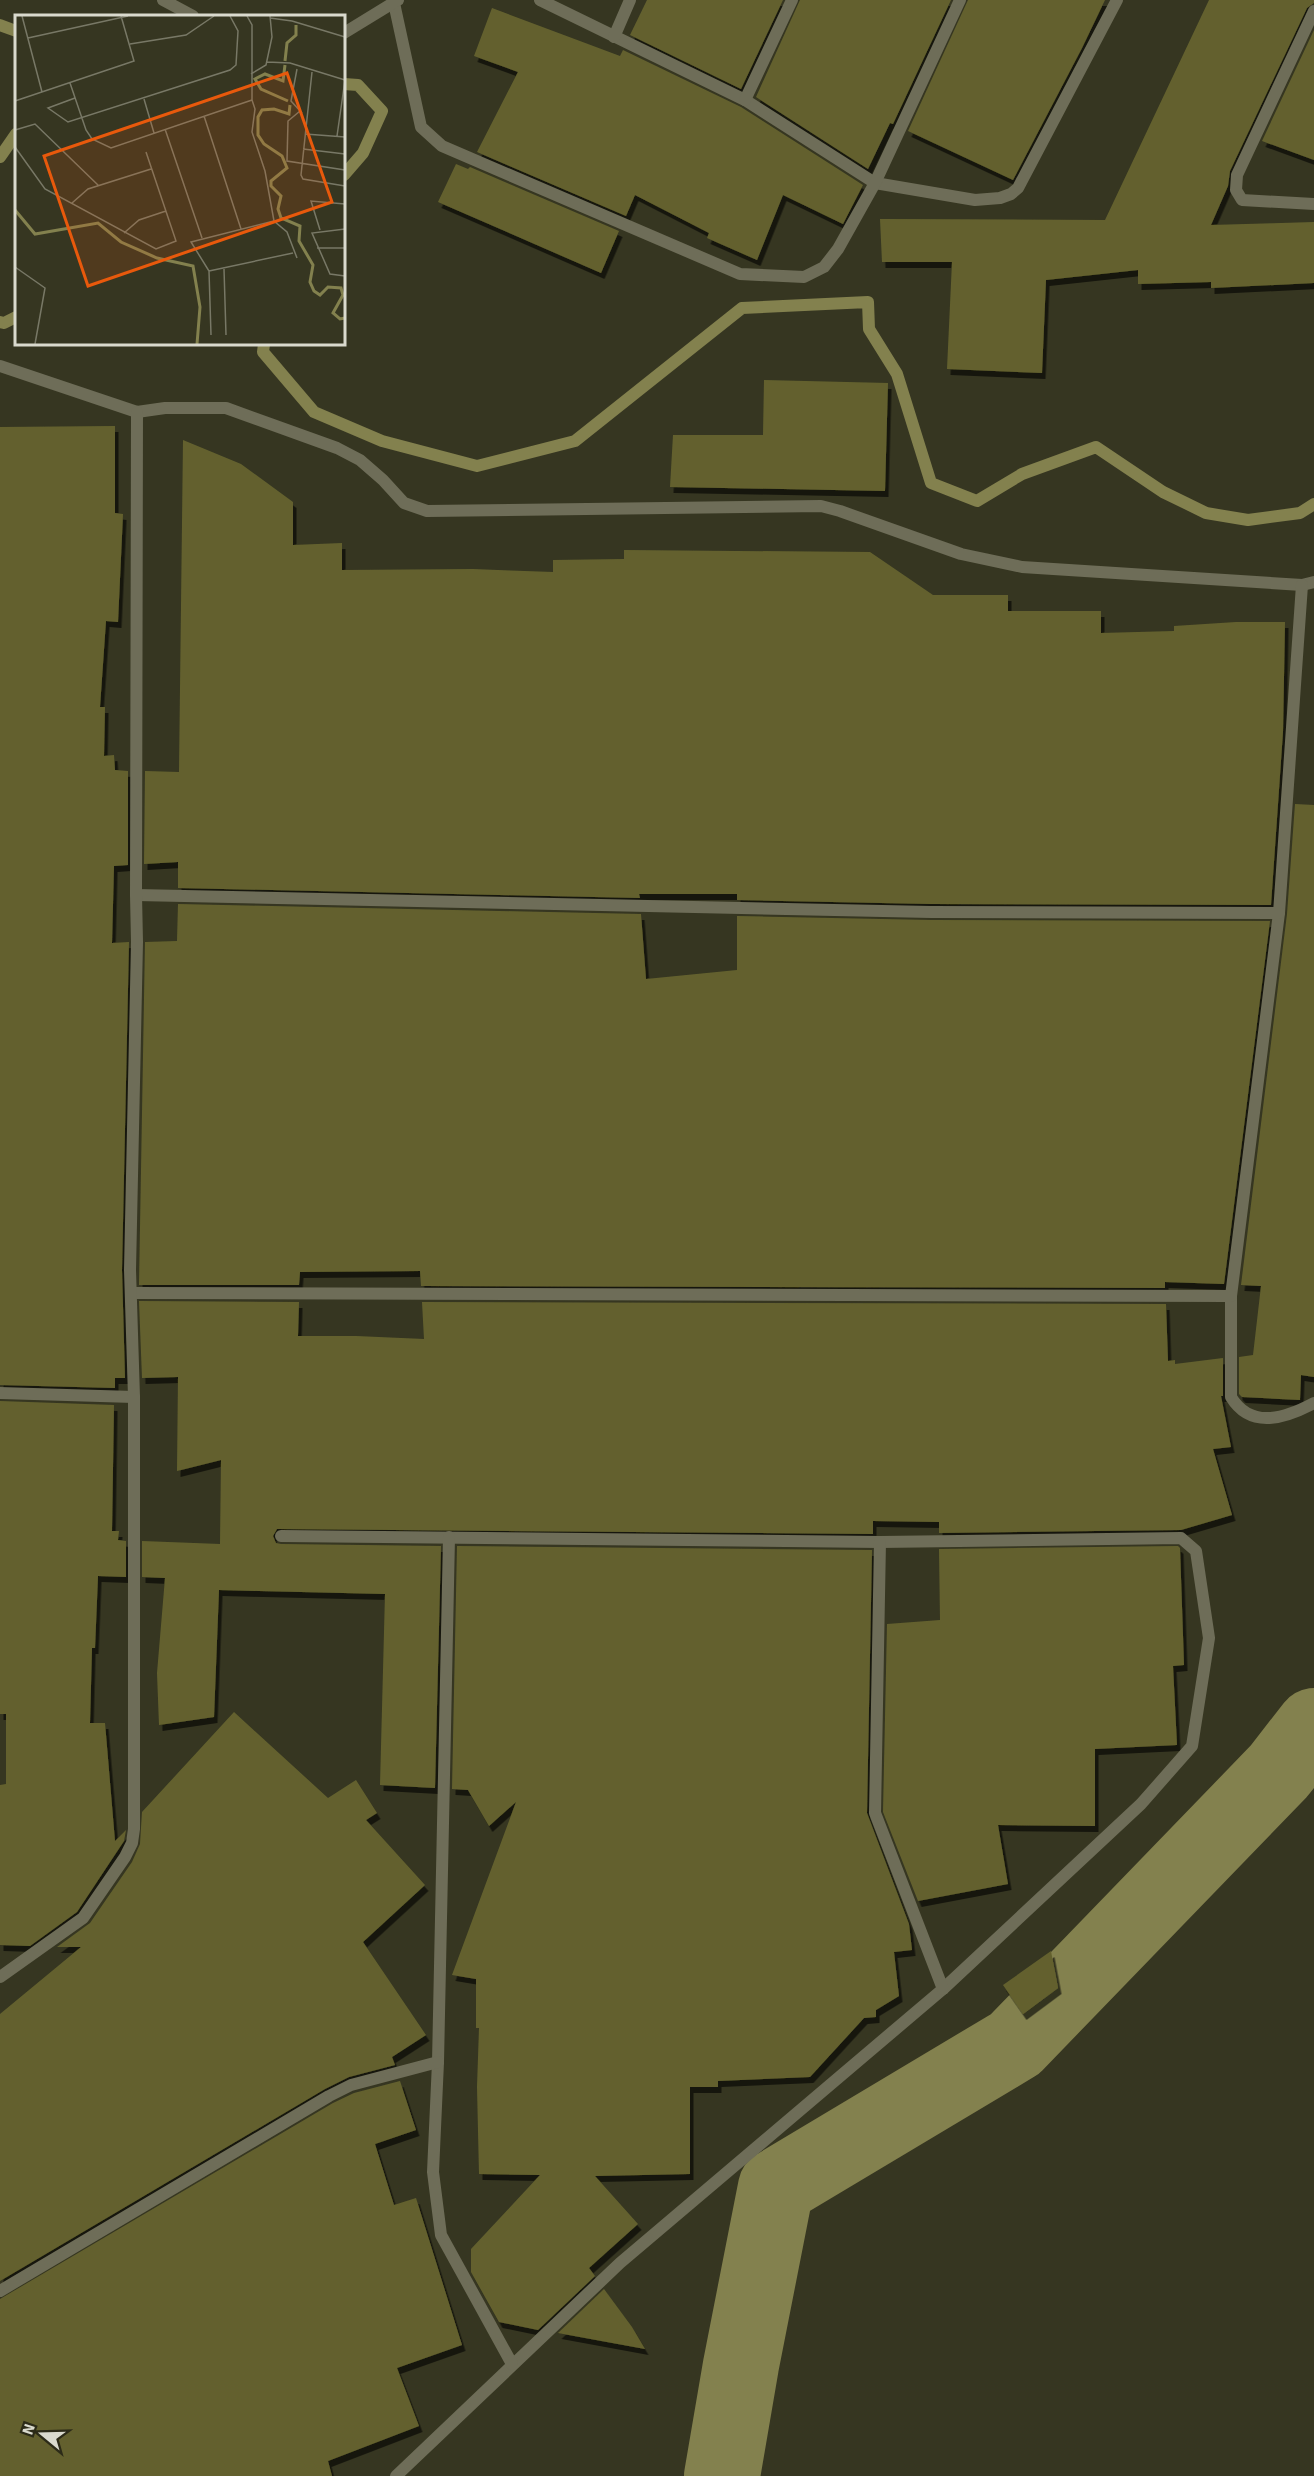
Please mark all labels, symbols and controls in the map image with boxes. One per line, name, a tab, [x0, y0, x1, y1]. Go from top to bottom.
inset map	[15, 15, 345, 345]
north arrow	[12, 2404, 72, 2464]
text: N	[17, 2421, 41, 2438]

